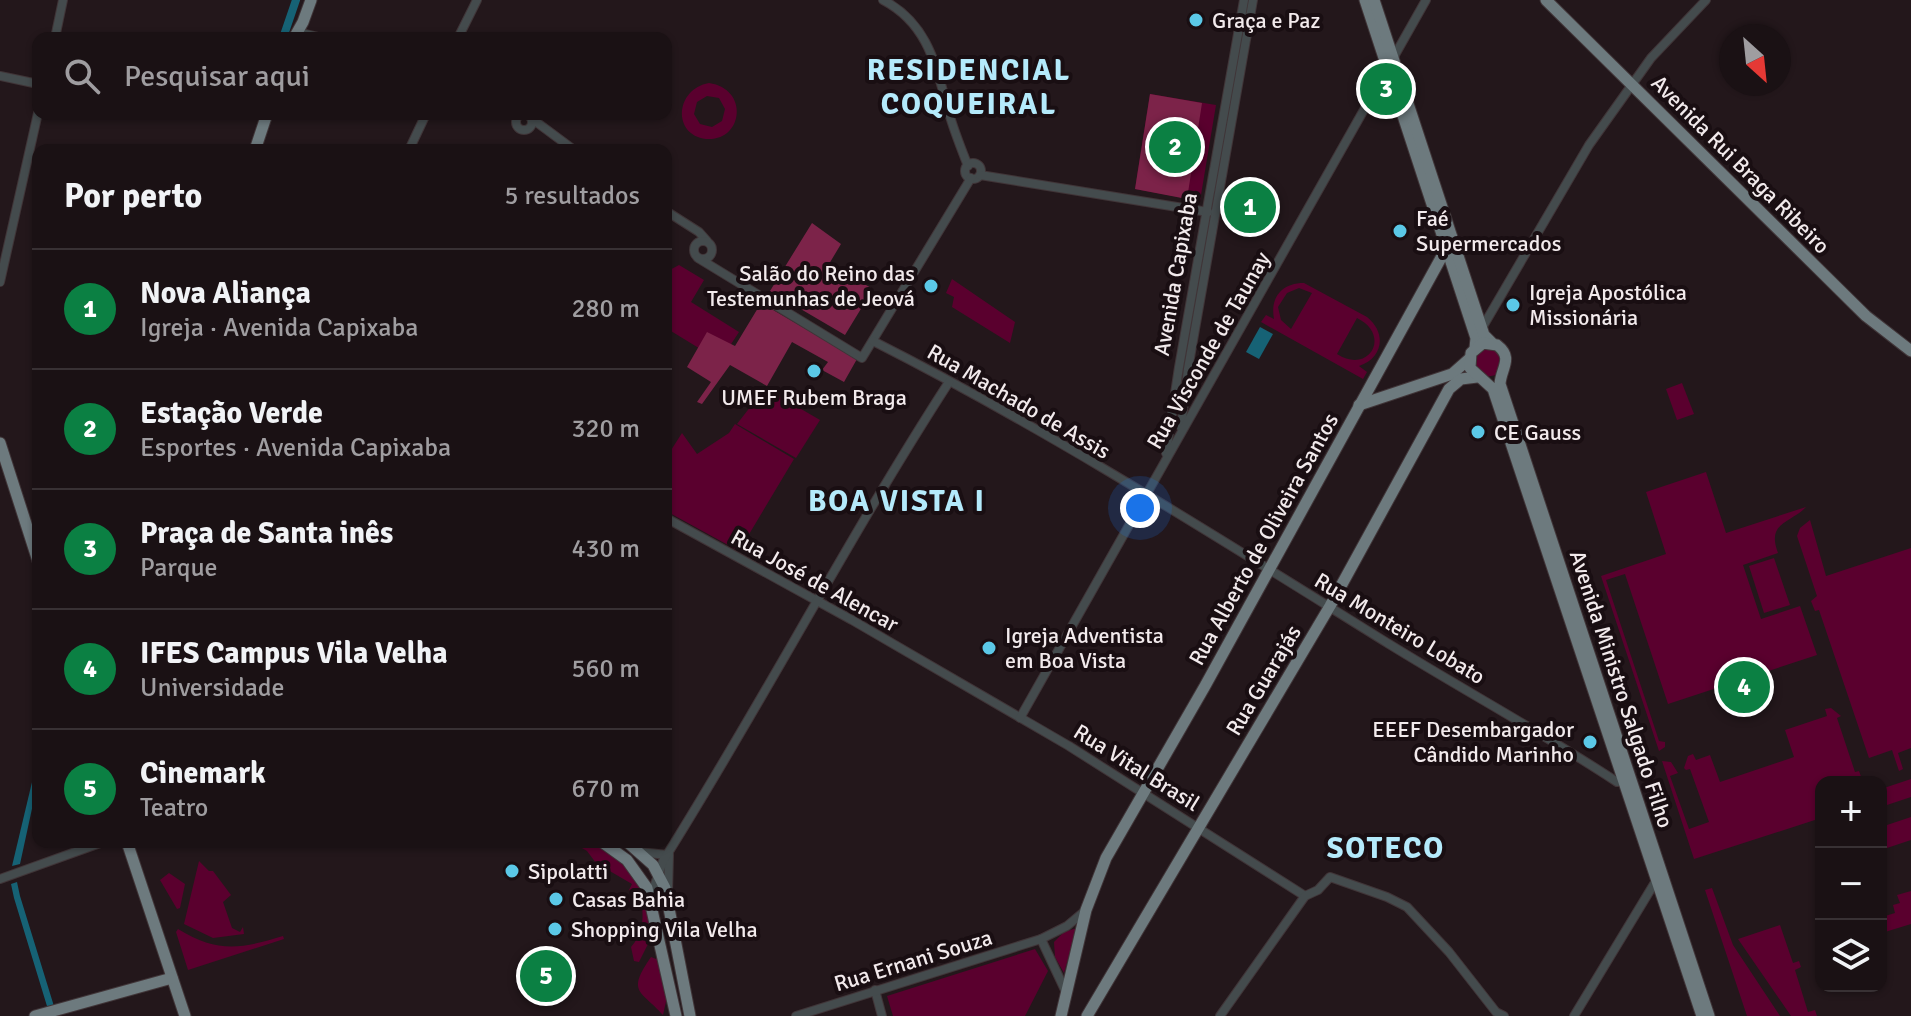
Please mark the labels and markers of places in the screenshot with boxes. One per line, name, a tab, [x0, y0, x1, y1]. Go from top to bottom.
place label: Graça e Paz	[1212, 7, 1321, 34]
marker: Graça e Paz	[1187, 11, 1205, 29]
pin: 3	[1360, 59, 1412, 119]
pin: 2	[1149, 117, 1201, 177]
pin: 1	[1224, 177, 1276, 237]
place label: Faé Supermercados	[1416, 205, 1561, 257]
marker: Faé Supermercados	[1391, 222, 1409, 240]
place label: Salão do Reino das Testemunhas de Jeová	[707, 260, 915, 312]
marker: Salão do Reino das Testemunhas de Jeová	[922, 277, 940, 295]
place label: Igreja Apostólica Missionária	[1529, 279, 1687, 331]
marker: Igreja Apostólica Missionária	[1504, 296, 1522, 314]
marker: UMEF Rubem Braga	[805, 362, 823, 380]
place label: UMEF Rubem Braga	[721, 384, 907, 411]
place label: CE Gauss	[1494, 419, 1581, 446]
marker: CE Gauss	[1469, 423, 1487, 441]
place label: Igreja Adventista em Boa Vista	[1005, 622, 1164, 674]
marker: Igreja Adventista em Boa Vista	[980, 639, 998, 657]
pin: 4	[1718, 657, 1770, 717]
place label: EEEF Desembargador Cândido Marinho	[1372, 716, 1574, 768]
marker: EEEF Desembargador Cândido Marinho	[1581, 733, 1599, 751]
place label: Sipolatti	[528, 858, 608, 885]
marker: Sipolatti	[503, 862, 521, 880]
place label: Casas Bahia	[572, 886, 685, 913]
marker: Casas Bahia	[547, 890, 565, 908]
place label: Shopping Vila Velha	[571, 916, 758, 943]
marker: Shopping Vila Velha	[546, 920, 564, 938]
pin: 5	[520, 946, 572, 1006]

